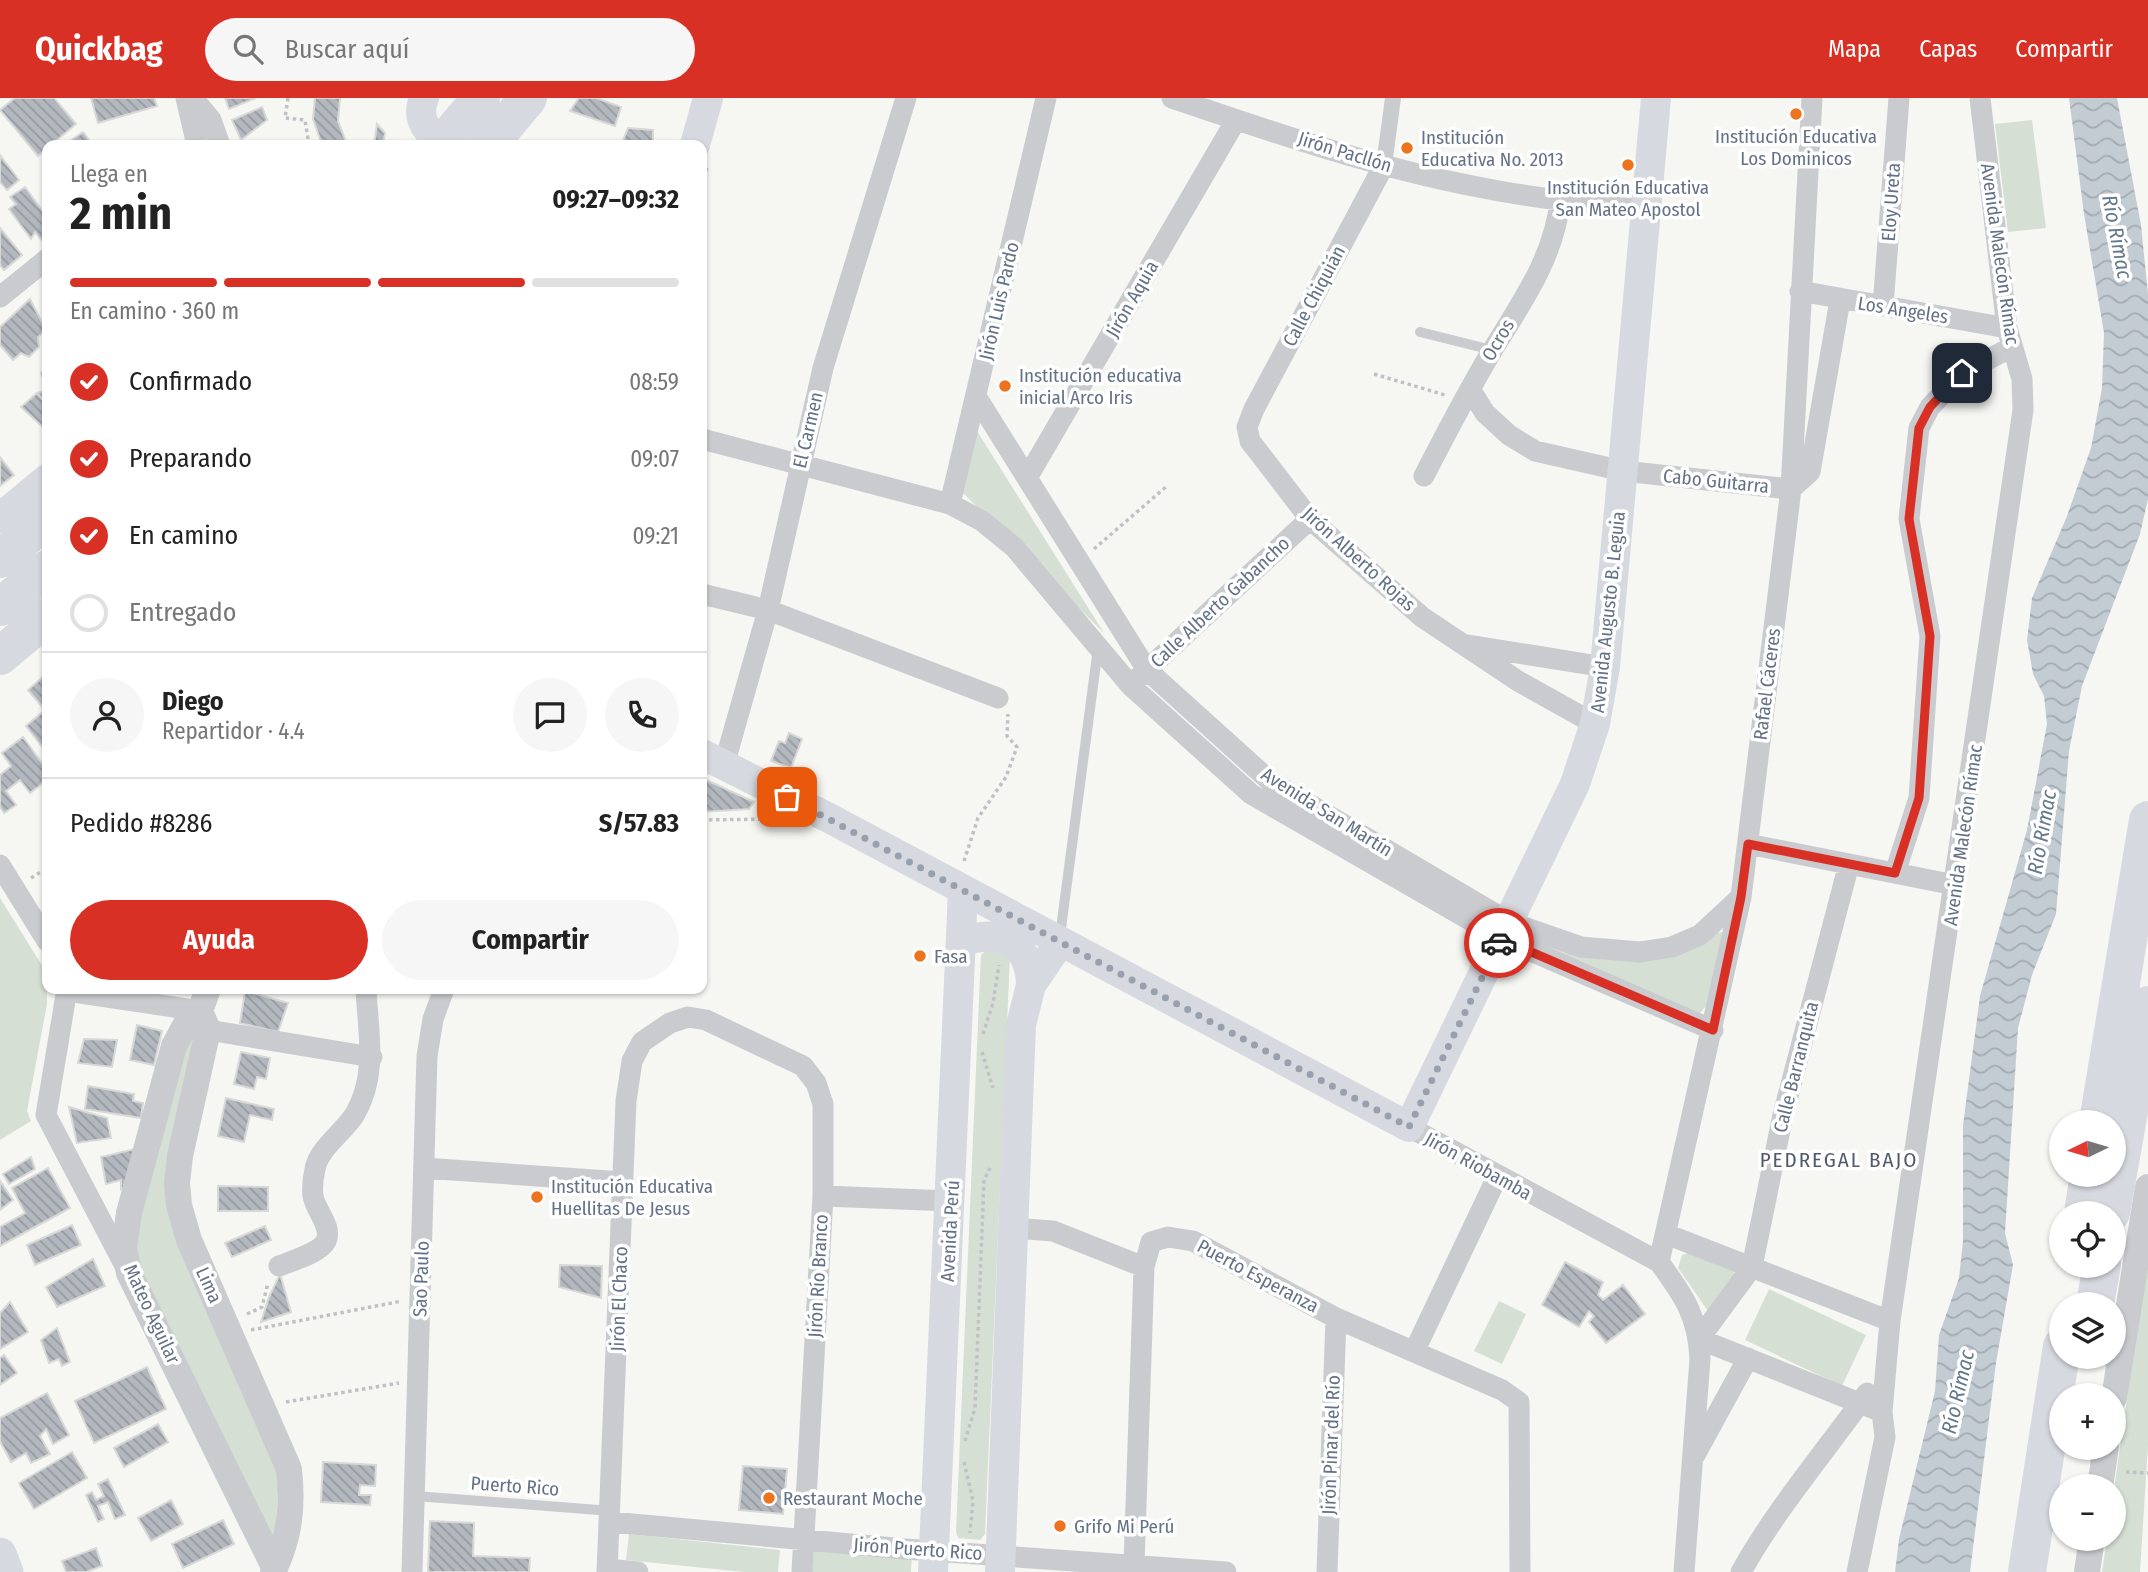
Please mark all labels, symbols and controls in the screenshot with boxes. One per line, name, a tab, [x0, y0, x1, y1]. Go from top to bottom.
search box	[205, 18, 695, 81]
text: Quickbag	[35, 29, 163, 69]
icon: search	[229, 30, 267, 68]
text: Buscar aquí	[285, 34, 409, 65]
text: Mapa	[1828, 35, 1881, 63]
text: Capas	[1919, 35, 1977, 63]
text: Compartir	[2015, 35, 2113, 63]
marker: Institución Educativa Los Dominicos	[1788, 106, 1804, 122]
place label: Institución Educativa Los Dominicos	[1715, 125, 1877, 170]
place label: Institución Educativa No. 2013	[1421, 126, 1563, 171]
street label: Jirón Pacllón	[1295, 127, 1395, 177]
marker: Institución Educativa No. 2013	[1399, 140, 1415, 156]
marker: Institución Educativa San Mateo Apostol	[1620, 157, 1636, 173]
text: Llega en	[70, 160, 148, 188]
street label: Eloy Ureta	[1877, 162, 1905, 242]
street label: Avenida Malecón Rímac	[1976, 162, 2024, 346]
place label: Institución Educativa San Mateo Apostol	[1547, 176, 1709, 221]
text: 09:27–09:32	[552, 184, 679, 215]
text: 2 min	[70, 186, 172, 241]
water label: Río Rímac	[2096, 193, 2138, 282]
street label: Jirón Luis Pardo	[974, 240, 1024, 362]
street label: Calle Chiquián	[1278, 242, 1350, 350]
street label: Jirón Aquia	[1101, 257, 1163, 341]
street label: Los Angeles	[1856, 292, 1950, 328]
text: En camino · 360 m	[70, 297, 239, 325]
street label: Ocros	[1477, 315, 1519, 365]
pin	[1932, 343, 1992, 403]
icon: home	[1943, 354, 1981, 392]
icon: check	[70, 363, 108, 401]
place label: Institución educativa inicial Arco Iris	[1019, 364, 1182, 409]
text: Confirmado	[129, 366, 252, 397]
text: 08:59	[629, 368, 679, 396]
marker: Institución educativa inicial Arco Iris	[997, 378, 1013, 394]
street label: El Carmen	[788, 390, 828, 470]
icon: check	[70, 440, 108, 478]
text: Preparando	[129, 443, 252, 474]
text: 09:07	[630, 445, 679, 473]
street label: Cabo Guitarra	[1662, 464, 1770, 498]
street label: Jirón Alberto Rojas	[1298, 502, 1420, 616]
street label: Avenida Augusto B. Leguia	[1586, 510, 1630, 714]
icon: check	[70, 517, 108, 555]
text: En camino	[129, 520, 238, 551]
text: 09:21	[633, 522, 679, 550]
street label: Calle Alberto Gabancho	[1146, 532, 1294, 672]
text: Entregado	[129, 597, 236, 628]
street label: Rafael Cáceres	[1749, 627, 1785, 741]
button: person	[70, 678, 144, 752]
button: chat	[513, 678, 587, 752]
button: phone	[605, 678, 679, 752]
text: Diego	[162, 686, 224, 717]
text: Repartidor · 4.4	[162, 717, 305, 745]
street label: Avenida Malecón Rímac	[1939, 743, 1987, 927]
street label: Avenida San Martín	[1257, 762, 1397, 862]
pin	[757, 767, 817, 827]
icon: bag	[768, 778, 806, 816]
water label: Río Rímac	[2022, 787, 2062, 876]
text: Pedido #8286	[70, 808, 212, 839]
text: S/57.83	[599, 808, 679, 839]
button: Ayuda	[70, 900, 368, 980]
button: Compartir	[382, 900, 679, 980]
courier	[1464, 908, 1534, 978]
icon: car	[1480, 924, 1518, 962]
place label: Fasa	[934, 945, 968, 968]
marker: Fasa	[912, 948, 928, 964]
street label: Calle Barranquita	[1769, 999, 1823, 1135]
north arrow	[2049, 1110, 2126, 1186]
map controls	[2049, 1110, 2126, 1551]
street label: Jirón Riobamba	[1420, 1127, 1536, 1205]
district label: PEDREGAL BAJO	[1760, 1147, 1918, 1173]
place label: Institución Educativa Huellitas De Jesus	[551, 1175, 713, 1220]
street label: Avenida Perú	[936, 1180, 964, 1282]
marker: Institución Educativa Huellitas De Jesus	[529, 1189, 545, 1205]
button: locate	[2049, 1201, 2126, 1278]
street label: Jirón Río Branco	[803, 1214, 833, 1338]
street label: Puerto Esperanza	[1193, 1234, 1323, 1318]
street label: Sao Paulo	[408, 1240, 434, 1318]
street label: Jirón El Chaco	[606, 1246, 632, 1352]
street label: Mateo Aguilar	[119, 1261, 185, 1368]
street label: Lima	[191, 1263, 227, 1307]
button: layers	[2049, 1292, 2126, 1369]
water label: Río Rímac	[1936, 1347, 1980, 1436]
street label: Jirón Pinar del Río	[1317, 1375, 1345, 1515]
button: +	[2049, 1383, 2126, 1460]
street label: Puerto Rico	[470, 1471, 560, 1501]
button: −	[2049, 1474, 2126, 1551]
place label: Restaurant Moche	[783, 1487, 923, 1510]
marker: Restaurant Moche	[761, 1490, 777, 1506]
place label: Grifo Mi Perú	[1074, 1515, 1174, 1538]
marker: Grifo Mi Perú	[1052, 1518, 1068, 1534]
street label: Jirón Puerto Rico	[853, 1533, 983, 1565]

